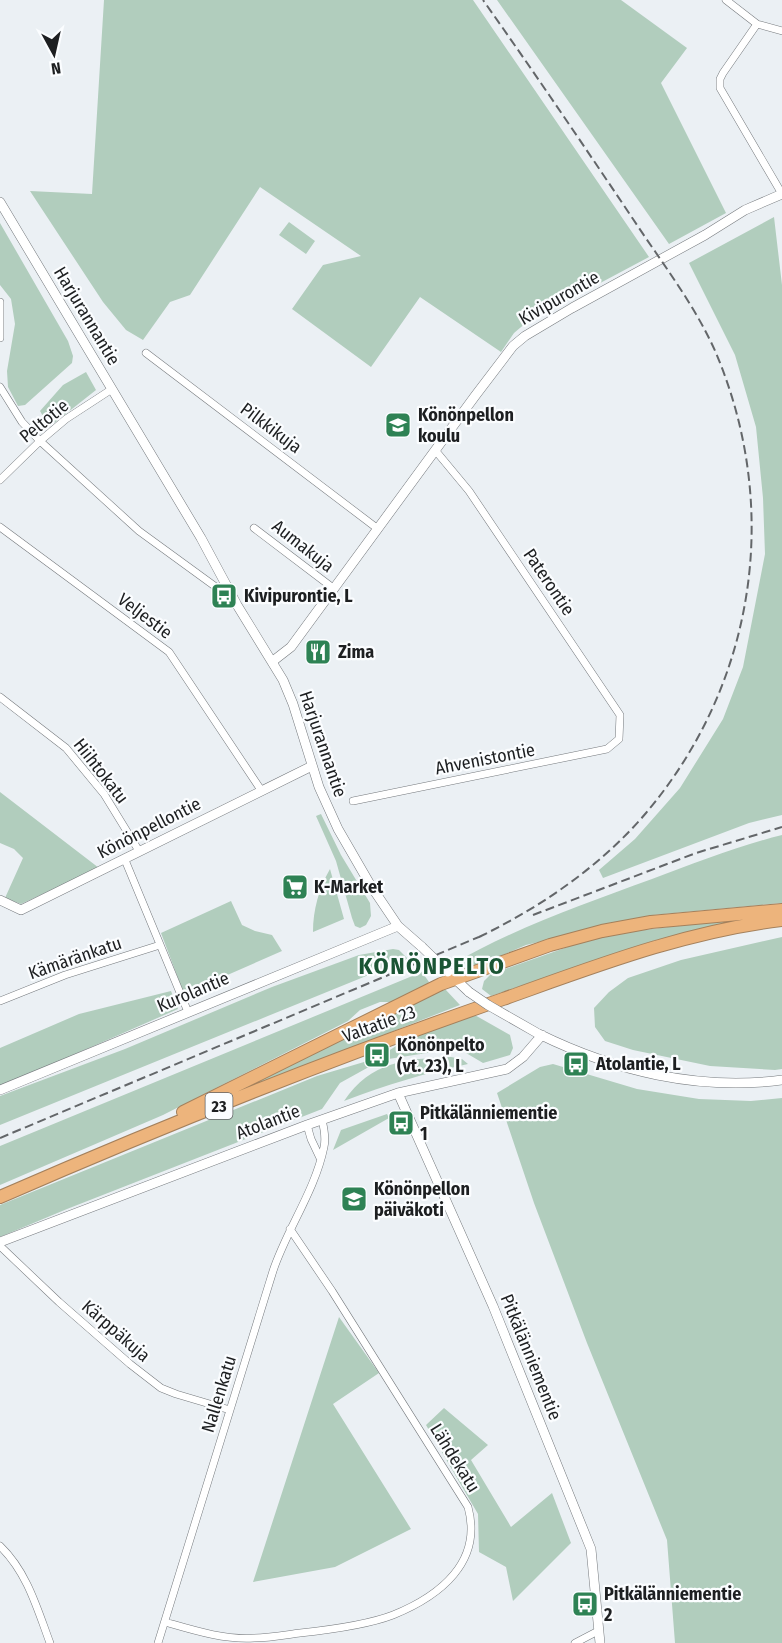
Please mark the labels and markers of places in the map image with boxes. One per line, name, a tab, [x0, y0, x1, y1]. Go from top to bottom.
place label: Könönpellon koulu	[418, 404, 514, 447]
school or university icon: Könönpellon koulu	[383, 410, 413, 440]
bus stop icon: Kivipurontie, L	[209, 581, 239, 611]
place label: Kivipurontie, L	[244, 585, 353, 607]
restaurant icon: Zima	[303, 637, 333, 667]
place label: Zima	[338, 641, 374, 663]
supermarket icon: K-Market	[280, 872, 310, 902]
place label: K-Market	[314, 876, 384, 898]
place label: Könönpelto (vt. 23), L	[397, 1034, 485, 1077]
bus stop icon: Könönpelto (vt. 23), L	[362, 1040, 392, 1070]
bus stop icon: Atolantie, L	[561, 1049, 591, 1079]
place label: Atolantie, L	[595, 1053, 681, 1075]
place label: Pitkälänniementie 1	[420, 1102, 557, 1145]
bus stop icon: Pitkälänniementie 1	[386, 1108, 416, 1138]
place label: Könönpellon päiväkoti	[374, 1178, 470, 1221]
school or university icon: Könönpellon päiväkoti	[339, 1184, 369, 1214]
place label: Pitkälänniementie 2	[603, 1583, 741, 1626]
bus stop icon: Pitkälänniementie 2	[570, 1589, 600, 1619]

